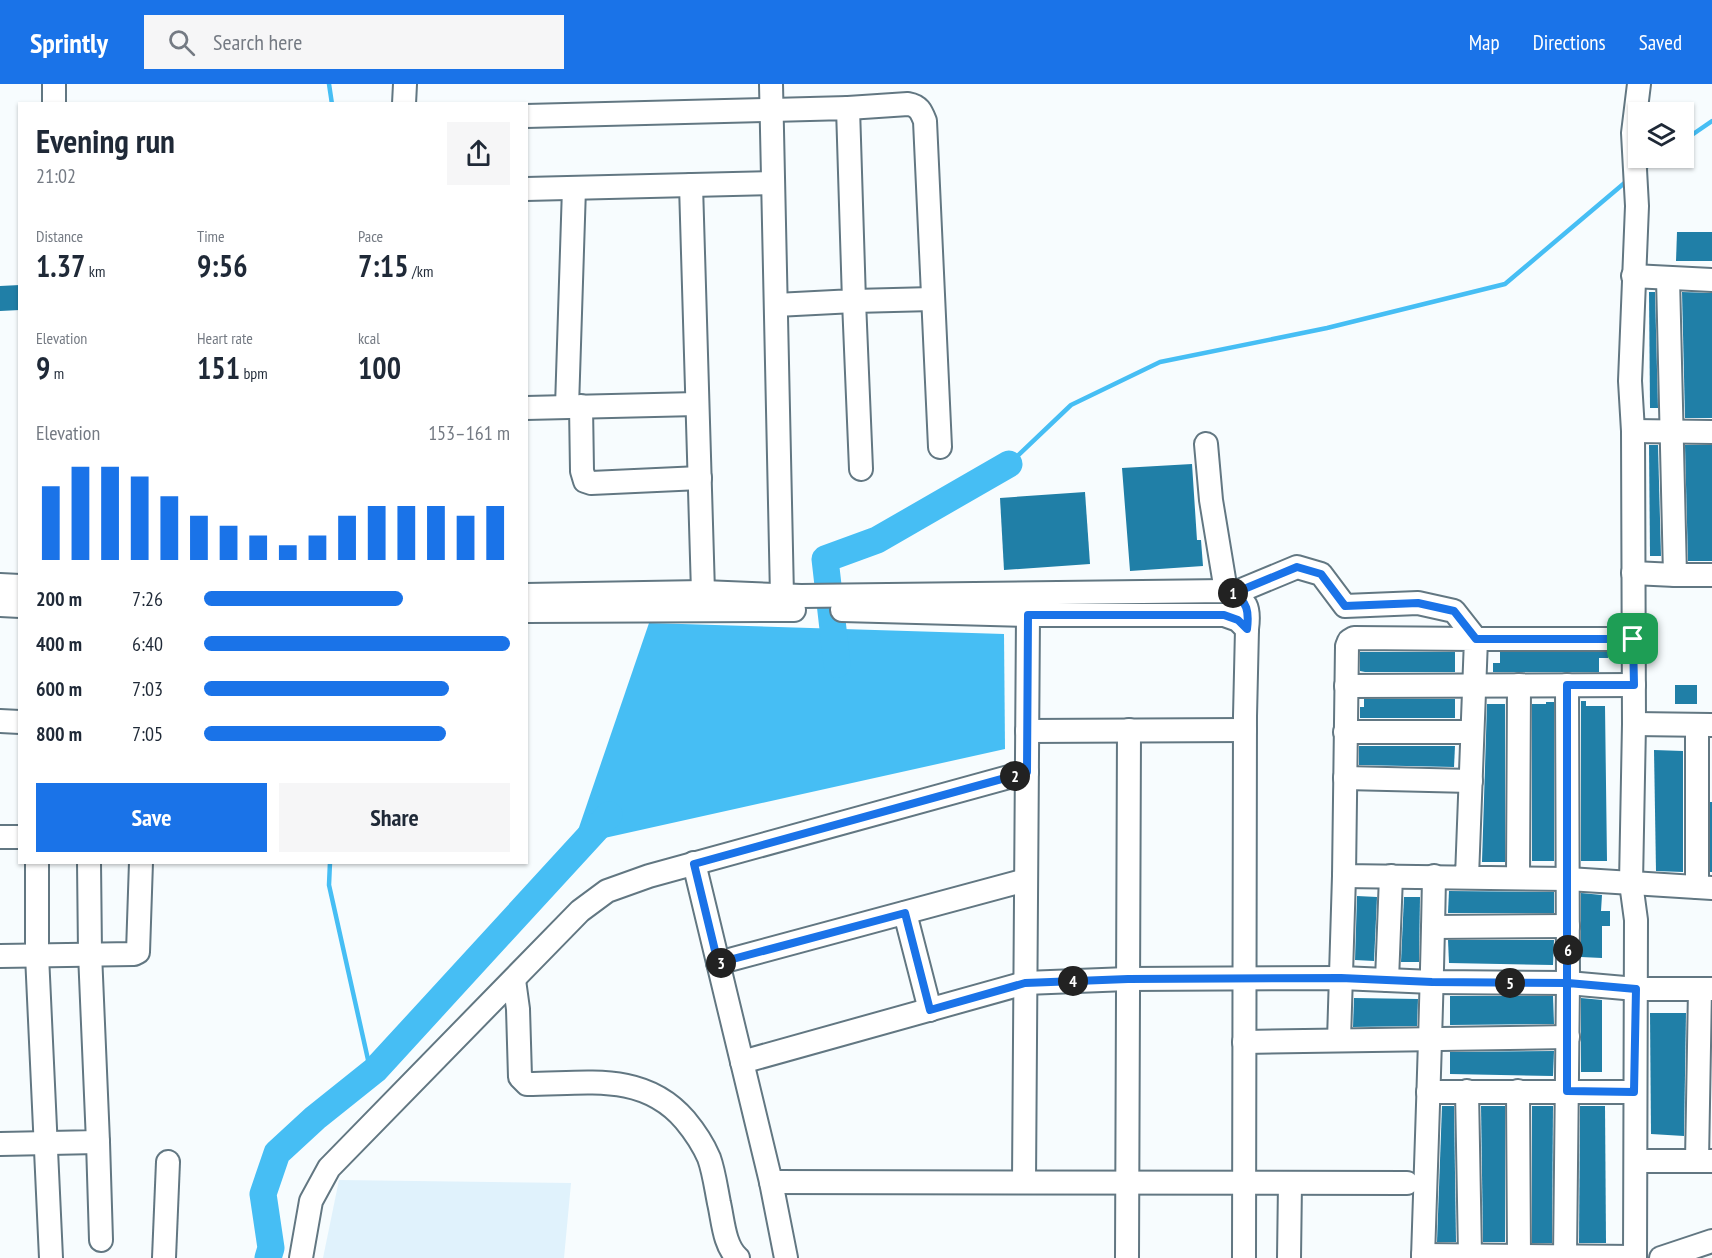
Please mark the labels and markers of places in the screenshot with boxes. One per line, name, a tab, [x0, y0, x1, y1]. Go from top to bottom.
pin: 1	[1218, 578, 1248, 608]
pin	[1607, 613, 1658, 664]
pin: 2	[1000, 761, 1030, 791]
pin: 6	[1553, 935, 1583, 965]
pin: 3	[706, 948, 736, 978]
pin: 4	[1058, 966, 1088, 996]
pin: 5	[1495, 968, 1525, 998]

